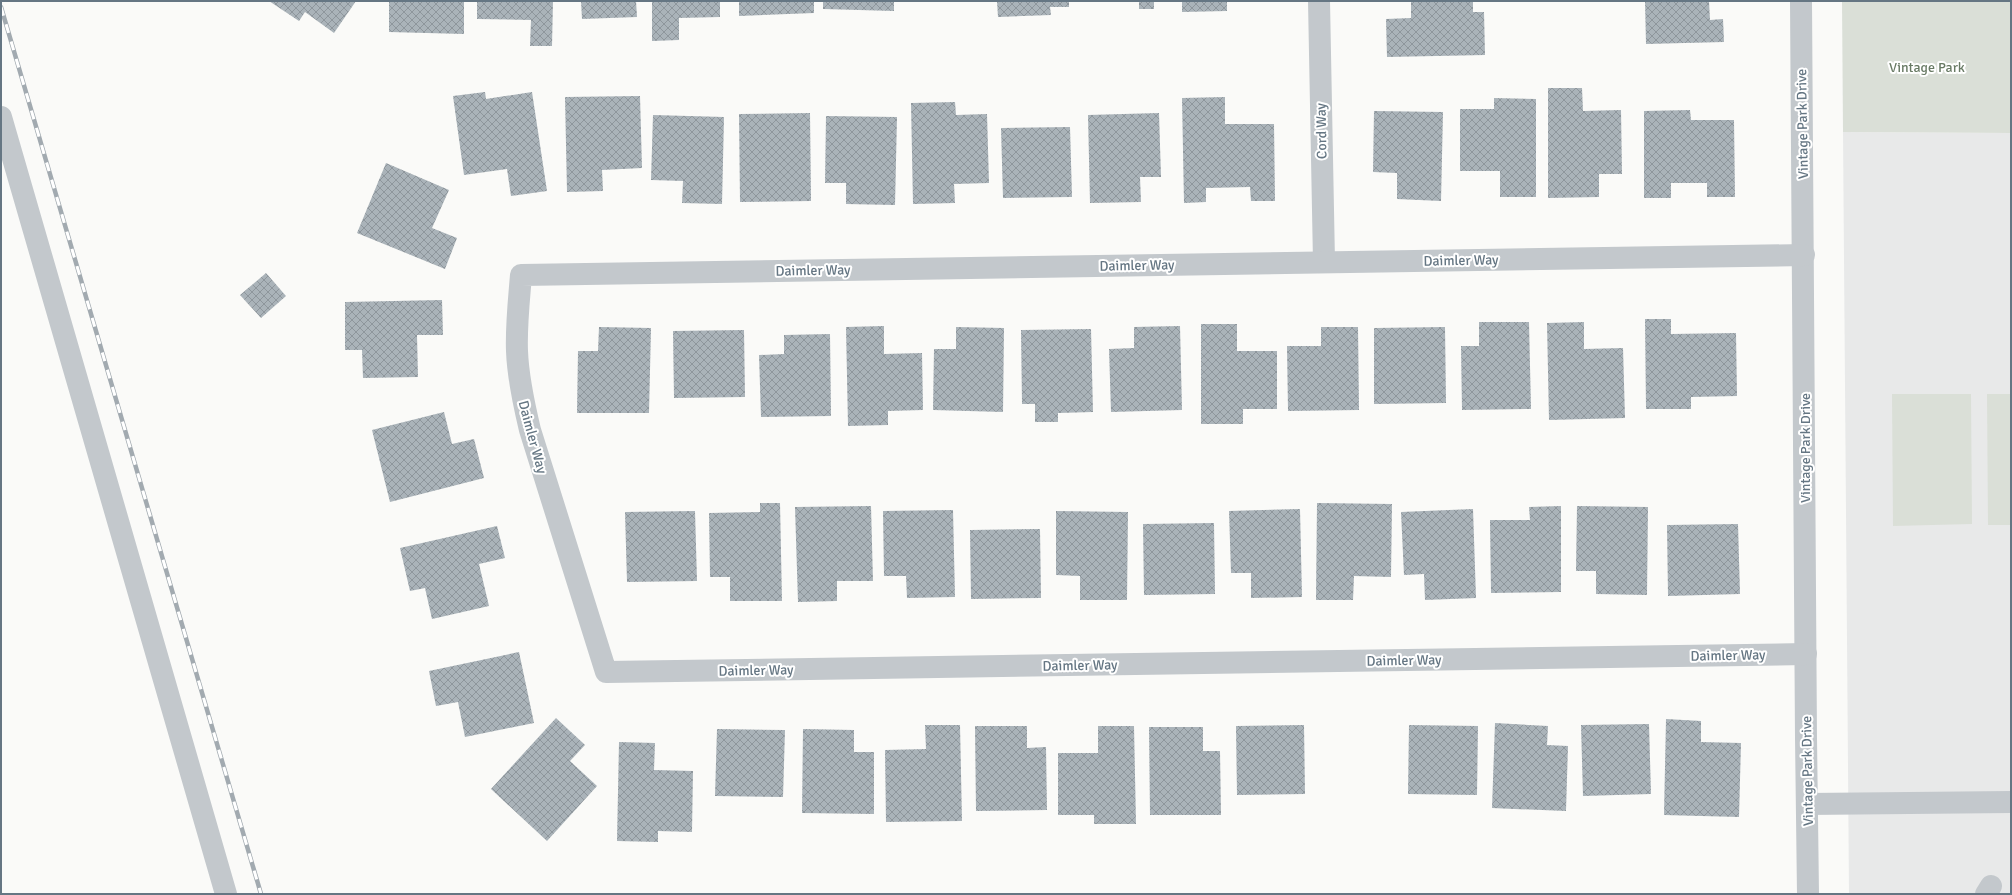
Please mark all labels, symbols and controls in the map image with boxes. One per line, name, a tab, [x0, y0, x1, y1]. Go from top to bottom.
park label: Vintage Park	[1889, 59, 1965, 76]
street label: Vintage Park Drive	[1793, 69, 1812, 179]
street label: Cord Way	[1313, 102, 1330, 159]
street label: Daimler Way	[1423, 251, 1499, 270]
street label: Daimler Way	[1099, 256, 1175, 275]
street label: Daimler Way	[775, 261, 851, 280]
street label: Vintage Park Drive	[1797, 393, 1814, 503]
street label: Daimler Way	[515, 399, 551, 476]
street label: Daimler Way	[1690, 646, 1766, 665]
street label: Daimler Way	[1366, 651, 1442, 670]
street label: Daimler Way	[1042, 656, 1118, 675]
street label: Daimler Way	[718, 661, 794, 680]
street label: Vintage Park Drive	[1798, 716, 1817, 826]

